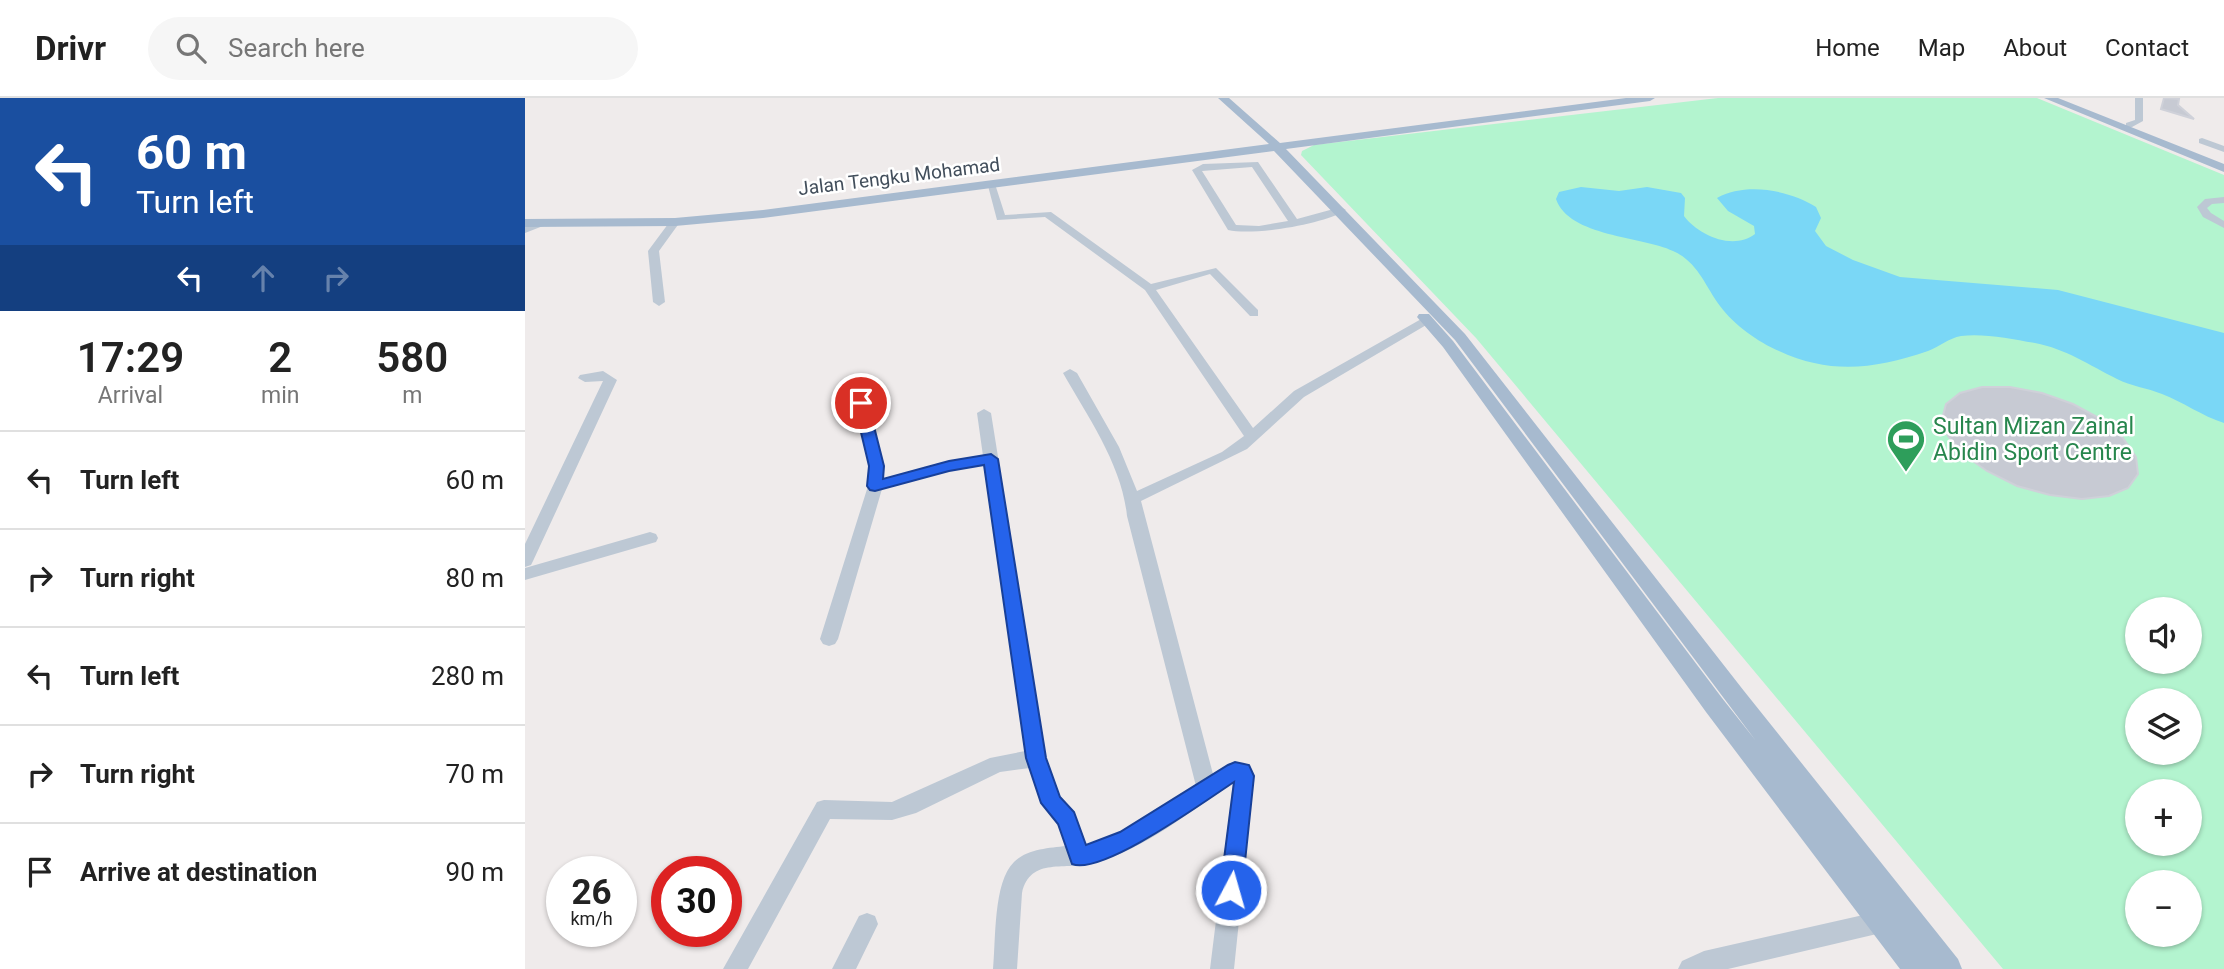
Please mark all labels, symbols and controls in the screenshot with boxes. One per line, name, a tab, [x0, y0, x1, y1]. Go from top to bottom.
search box	[148, 17, 638, 80]
text: Drivr	[35, 29, 106, 68]
icon: search	[172, 29, 210, 67]
text: Search here	[228, 33, 365, 63]
text: Home	[1815, 34, 1880, 62]
text: Map	[1918, 34, 1965, 62]
text: About	[2003, 34, 2067, 62]
text: Contact	[2105, 34, 2189, 62]
text: 60 m	[136, 124, 247, 181]
icon: left	[21, 126, 112, 217]
street label: Jalan Tengku Mohamad	[797, 153, 1001, 200]
text: Turn left	[136, 183, 254, 221]
icon: left	[171, 259, 209, 297]
icon: ahead	[244, 259, 282, 297]
icon: right	[317, 259, 355, 297]
text: 17:29	[77, 333, 184, 382]
text: 2	[268, 333, 292, 382]
text: 580	[376, 333, 448, 382]
pin	[831, 373, 891, 433]
text: Arrival	[98, 382, 163, 409]
text: min	[261, 382, 299, 409]
text: m	[402, 382, 422, 409]
icon: arrive	[842, 384, 880, 422]
place label: Sultan Mizan Zainal Abidin Sport Centre	[1933, 413, 2134, 466]
sports icon: Sultan Mizan Zainal Abidin Sport Centre	[1885, 418, 1927, 473]
icon: left	[21, 461, 59, 499]
text: Turn left	[80, 465, 179, 495]
text: 60 m	[446, 465, 504, 495]
icon: right	[21, 559, 59, 597]
text: Turn right	[80, 563, 195, 593]
text: 80 m	[446, 563, 504, 593]
map controls	[2125, 597, 2202, 947]
button: sound	[2125, 597, 2202, 674]
icon: left	[21, 657, 59, 695]
text: Turn left	[80, 661, 179, 691]
text: 280 m	[431, 661, 504, 691]
button: layers	[2125, 688, 2202, 765]
icon: right	[21, 755, 59, 793]
text: Turn right	[80, 759, 195, 789]
text: 70 m	[446, 759, 504, 789]
button: +	[2125, 779, 2202, 856]
icon: arrive	[21, 853, 59, 891]
position arrow	[1194, 853, 1268, 927]
speed limit sign: 30	[651, 856, 742, 947]
text: Arrive at destination	[80, 857, 317, 887]
text: 90 m	[446, 857, 504, 887]
button: −	[2125, 870, 2202, 947]
text: 26	[571, 872, 612, 913]
text: km/h	[570, 908, 613, 929]

